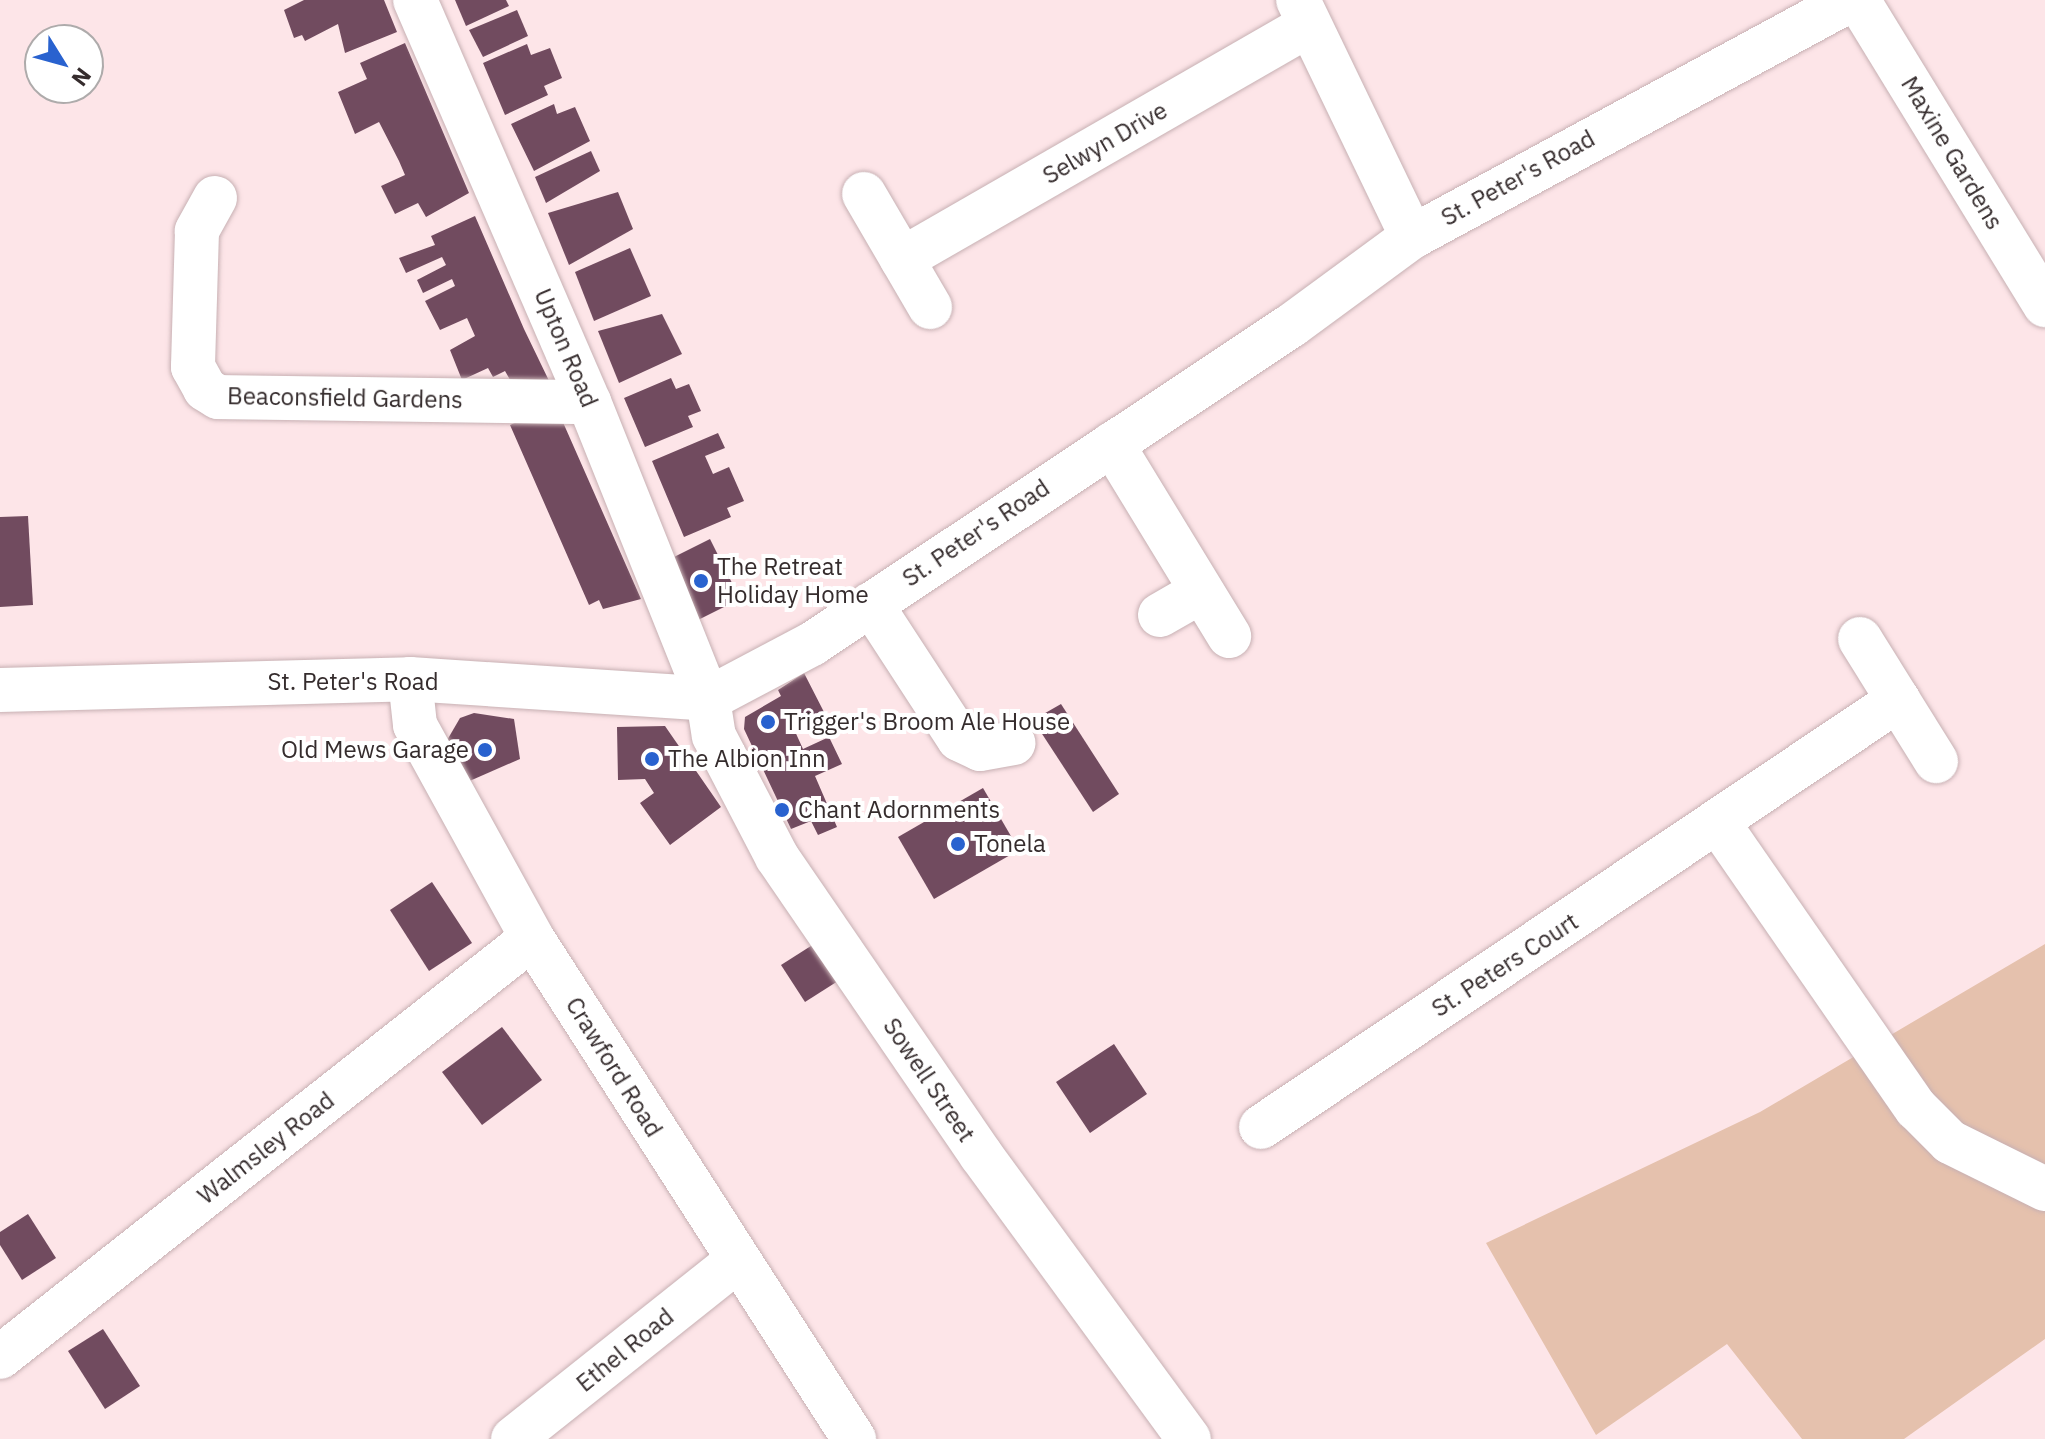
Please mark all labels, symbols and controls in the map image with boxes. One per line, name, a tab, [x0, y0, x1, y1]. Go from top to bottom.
north arrow	[24, 24, 104, 104]
text: N	[66, 62, 98, 93]
street label: Maxine Gardens	[1895, 71, 2009, 235]
street label: Selwyn Drive	[1038, 96, 1172, 190]
street label: St. Peter's Road	[1436, 124, 1600, 232]
street label: Upton Road	[528, 284, 604, 412]
street label: Beaconsfield Gardens	[227, 382, 463, 414]
street label: St. Peter's Road	[897, 473, 1055, 593]
place label: The Retreat Holiday Home	[717, 553, 869, 609]
marker: The Retreat Holiday Home	[692, 572, 710, 590]
street label: St. Peter's Road	[267, 668, 439, 696]
place label: Trigger's Broom Ale House	[784, 708, 1070, 736]
marker: Trigger's Broom Ale House	[759, 713, 777, 731]
place label: Old Mews Garage	[281, 736, 469, 764]
marker: Old Mews Garage	[476, 741, 494, 759]
place label: The Albion Inn	[668, 745, 826, 773]
marker: The Albion Inn	[643, 750, 661, 768]
place label: Chant Adornments	[798, 796, 1000, 824]
marker: Chant Adornments	[773, 801, 791, 819]
place label: Tonela	[974, 830, 1046, 858]
marker: Tonela	[949, 835, 967, 853]
street label: St. Peters Court	[1426, 907, 1584, 1023]
street label: Crawford Road	[560, 992, 668, 1142]
street label: Sowell Street	[877, 1013, 981, 1147]
street label: Walmsley Road	[192, 1086, 340, 1210]
street label: Ethel Road	[571, 1302, 679, 1398]

